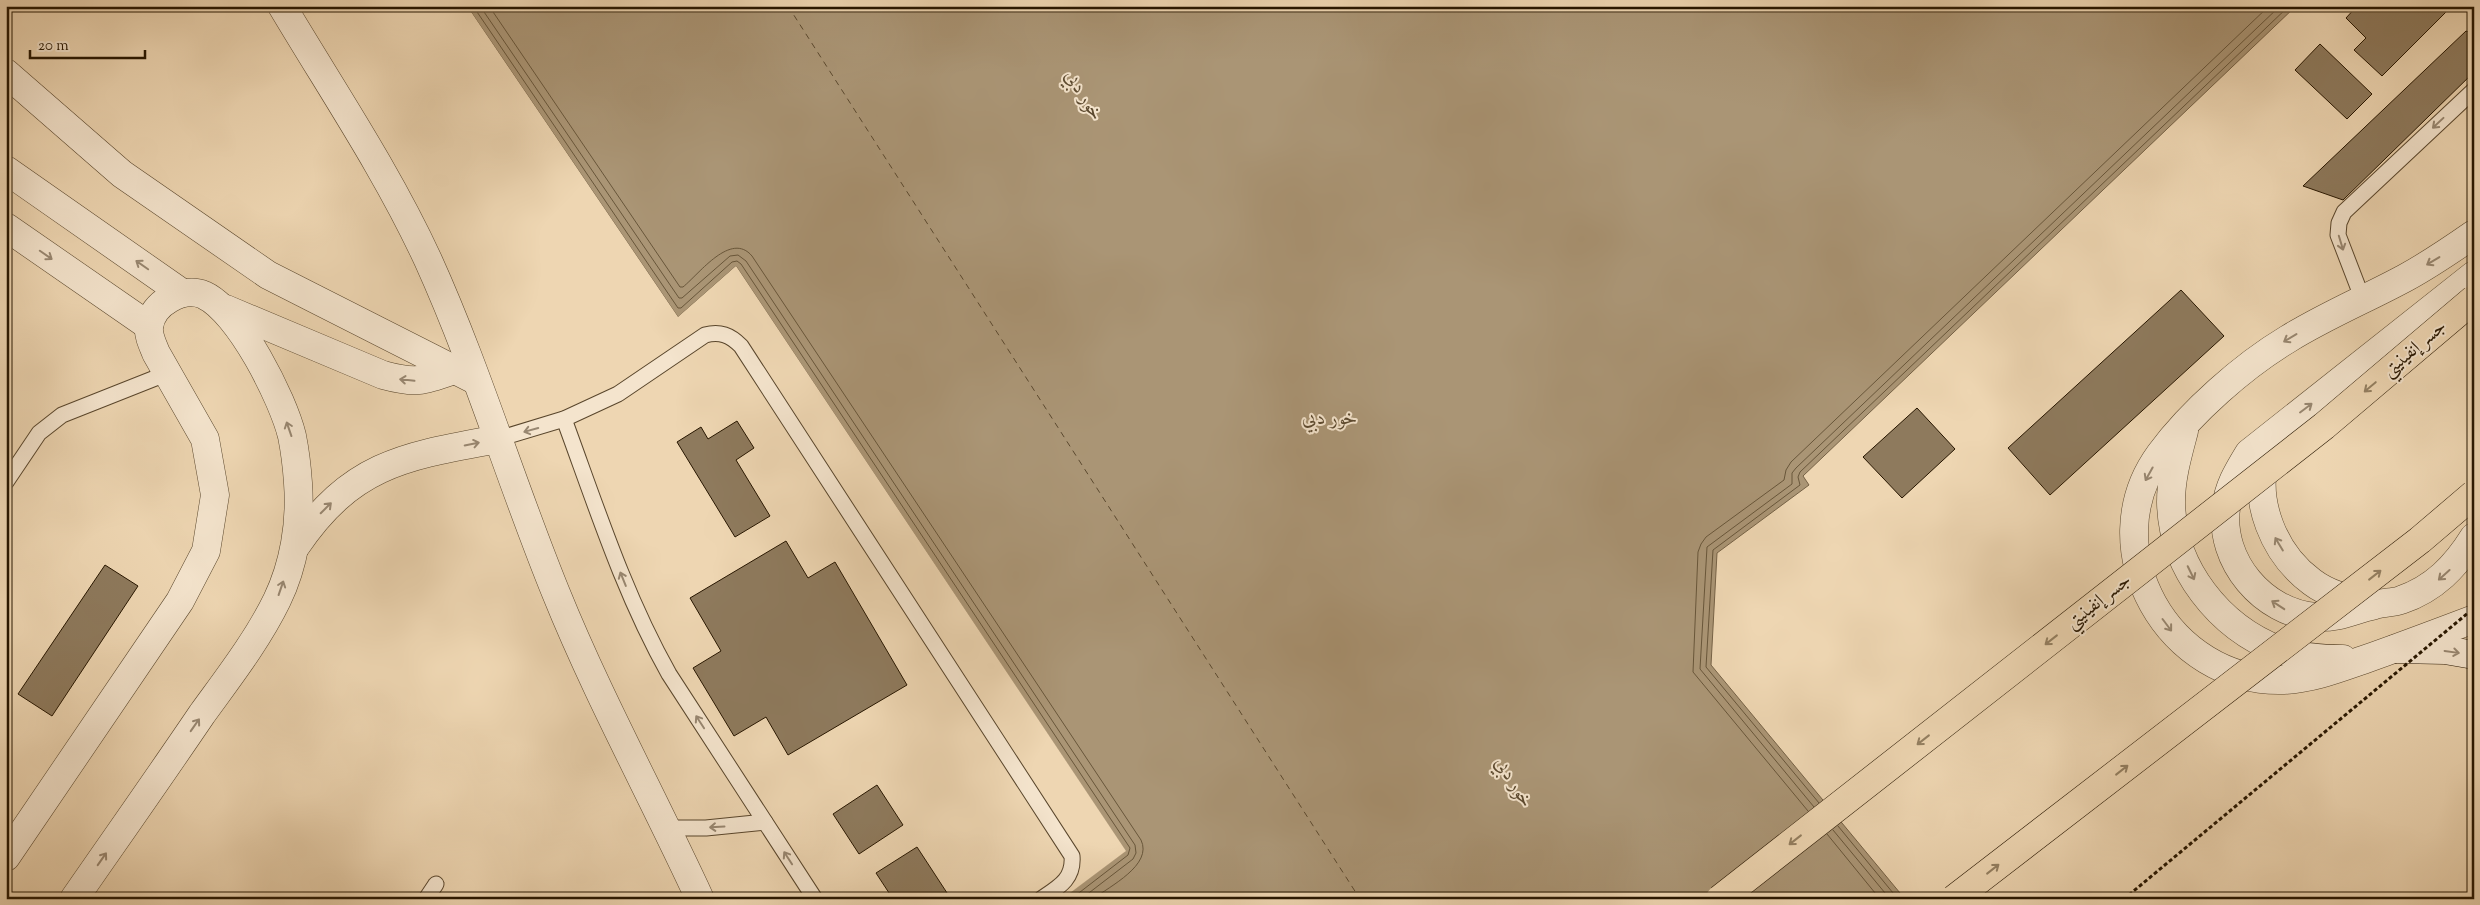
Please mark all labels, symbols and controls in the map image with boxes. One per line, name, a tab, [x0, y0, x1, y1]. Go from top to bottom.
scale bar	[30, 28, 145, 60]
text: 20 m	[38, 36, 69, 57]
water label: خور دبي	[1056, 65, 1110, 127]
one-way arrow	[2432, 117, 2444, 129]
one-way arrow	[2336, 235, 2346, 251]
one-way arrow	[39, 250, 53, 260]
one-way arrow	[2427, 256, 2441, 266]
one-way arrow	[135, 260, 149, 270]
street label: جسر إنفينيتي	[2377, 314, 2455, 386]
one-way arrow	[2284, 333, 2298, 343]
one-way arrow	[400, 375, 416, 385]
one-way arrow	[2364, 381, 2377, 392]
one-way arrow	[2299, 402, 2312, 413]
water label: خور دبي	[1302, 405, 1358, 434]
one-way arrow	[284, 422, 293, 438]
one-way arrow	[524, 426, 540, 435]
one-way arrow	[463, 439, 479, 448]
one-way arrow	[2144, 466, 2154, 481]
one-way arrow	[320, 502, 332, 514]
one-way arrow	[2273, 537, 2283, 551]
one-way arrow	[2187, 565, 2196, 580]
street label: جسر إنفينيتي	[2060, 568, 2139, 639]
one-way arrow	[2368, 569, 2381, 580]
one-way arrow	[2437, 569, 2450, 581]
one-way arrow	[618, 572, 627, 587]
one-way arrow	[277, 581, 286, 597]
one-way arrow	[2271, 600, 2285, 610]
one-way arrow	[2162, 618, 2172, 632]
one-way arrow	[2044, 634, 2057, 645]
one-way arrow	[2444, 647, 2460, 657]
one-way arrow	[695, 715, 705, 729]
one-way arrow	[190, 719, 200, 733]
one-way arrow	[1916, 734, 1929, 745]
water label: خور دبي	[1486, 752, 1540, 814]
one-way arrow	[2115, 764, 2128, 775]
one-way arrow	[709, 823, 725, 832]
one-way arrow	[1788, 834, 1801, 845]
one-way arrow	[783, 851, 793, 865]
one-way arrow	[97, 852, 107, 866]
one-way arrow	[1986, 864, 2000, 874]

